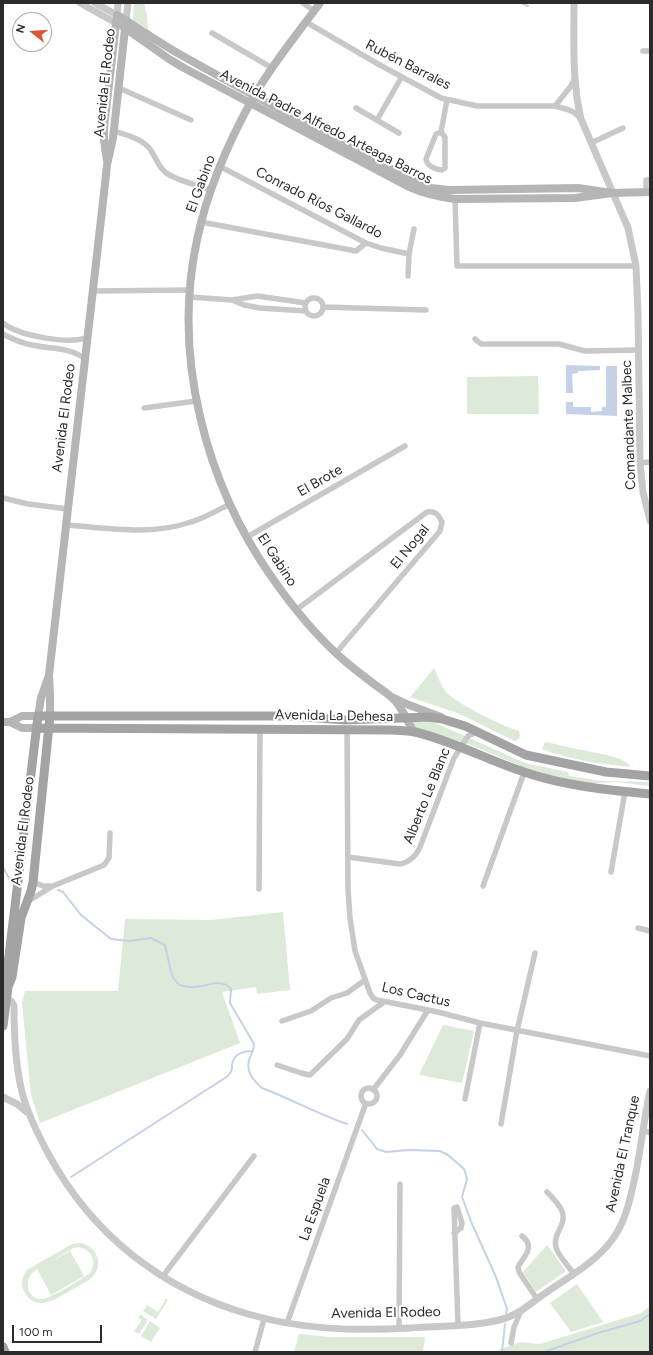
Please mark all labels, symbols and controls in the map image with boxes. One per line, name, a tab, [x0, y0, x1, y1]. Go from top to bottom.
north arrow	[12, 12, 52, 52]
text: N	[14, 23, 28, 35]
street label: Avenida El Rodeo	[91, 28, 119, 138]
street label: Rubén Barrales	[363, 36, 453, 94]
street label: Avenida Padre Alfredo Arteaga Barros	[217, 66, 435, 188]
street label: El Gabino	[183, 153, 219, 215]
street label: Conrado Ríos Gallardo	[253, 164, 385, 242]
street label: Comandante Malbec	[618, 360, 640, 490]
street label: Avenida El Rodeo	[49, 363, 79, 473]
street label: El Brote	[295, 461, 345, 501]
street label: El Nogal	[387, 521, 433, 573]
street label: El Gabino	[254, 530, 300, 590]
street label: Avenida La Dehesa	[275, 707, 393, 725]
street label: Alberto Le Blanc	[400, 745, 454, 847]
street label: Avenida El Rodeo	[8, 776, 38, 886]
street label: Los Cactus	[380, 979, 452, 1011]
street label: Avenida El Tranque	[602, 1094, 644, 1214]
street label: La Espuela	[296, 1175, 334, 1243]
street label: Avenida El Rodeo	[331, 1304, 441, 1322]
scale bar	[14, 1317, 104, 1343]
text: 100 m	[19, 1325, 53, 1339]

